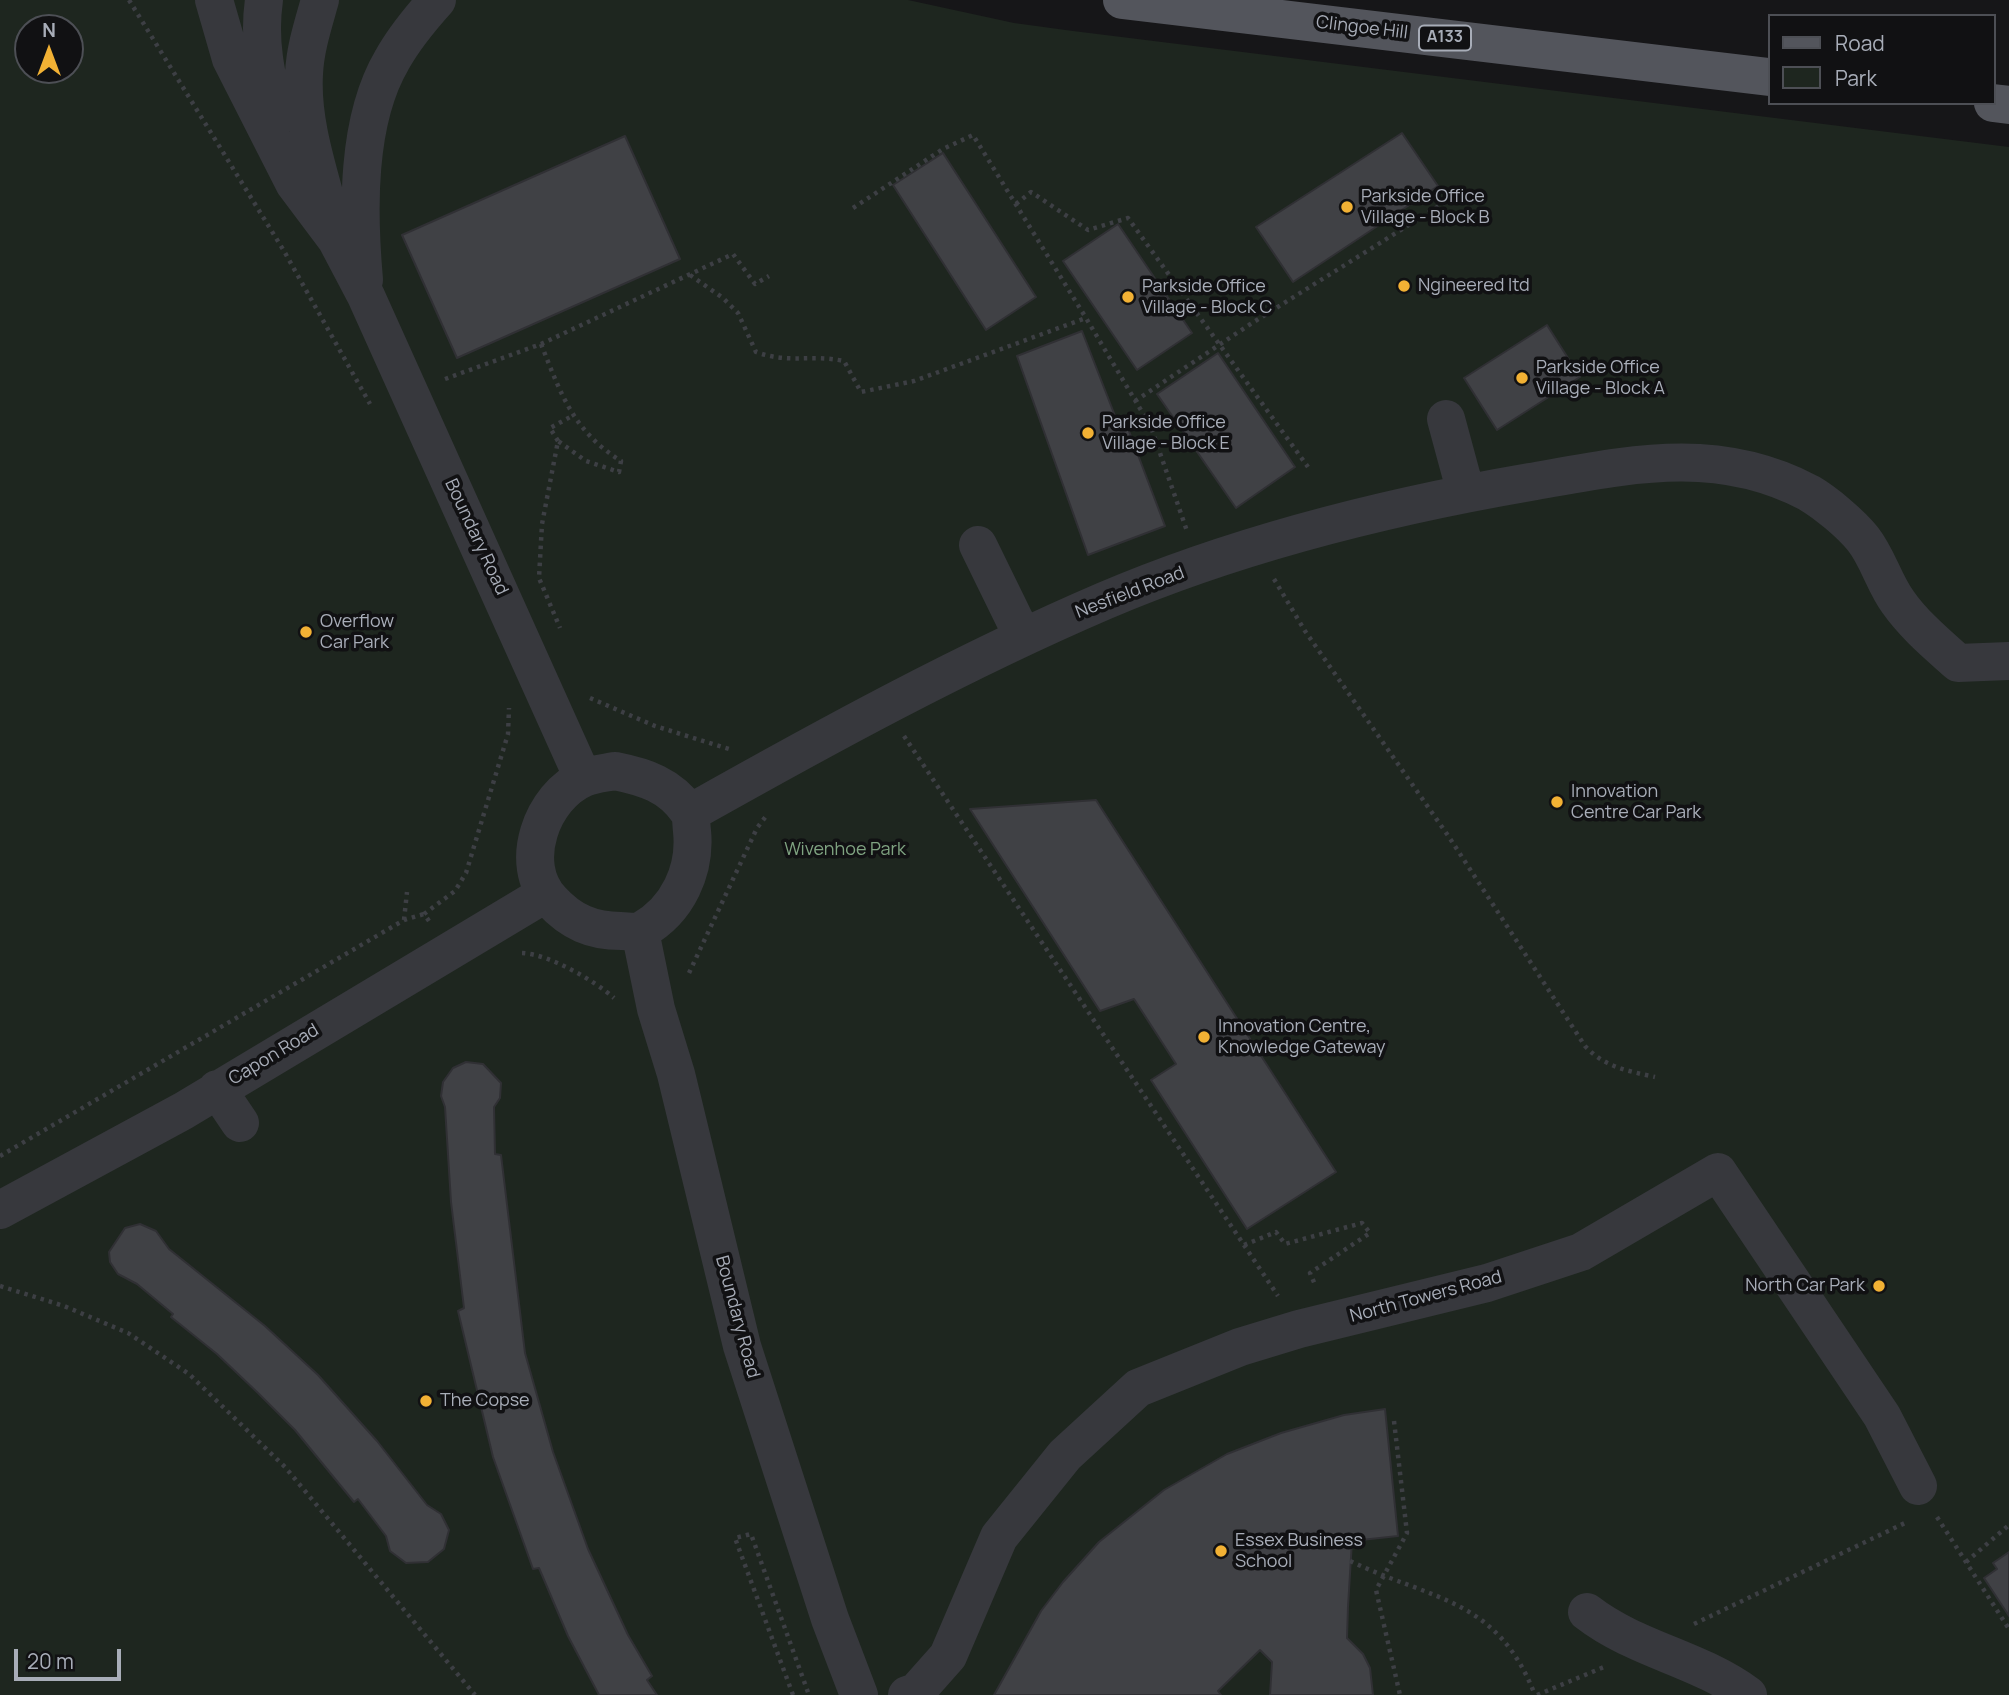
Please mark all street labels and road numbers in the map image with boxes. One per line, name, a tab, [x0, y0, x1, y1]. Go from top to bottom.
street label: Clingoe Hill	[1315, 12, 1409, 44]
road number: A133	[1419, 26, 1471, 50]
street label: Boundary Road	[440, 475, 512, 599]
street label: Nesfield Road	[1073, 562, 1187, 624]
street label: Capon Road	[225, 1020, 323, 1090]
street label: Boundary Road	[710, 1253, 764, 1381]
street label: North Towers Road	[1348, 1266, 1504, 1328]

